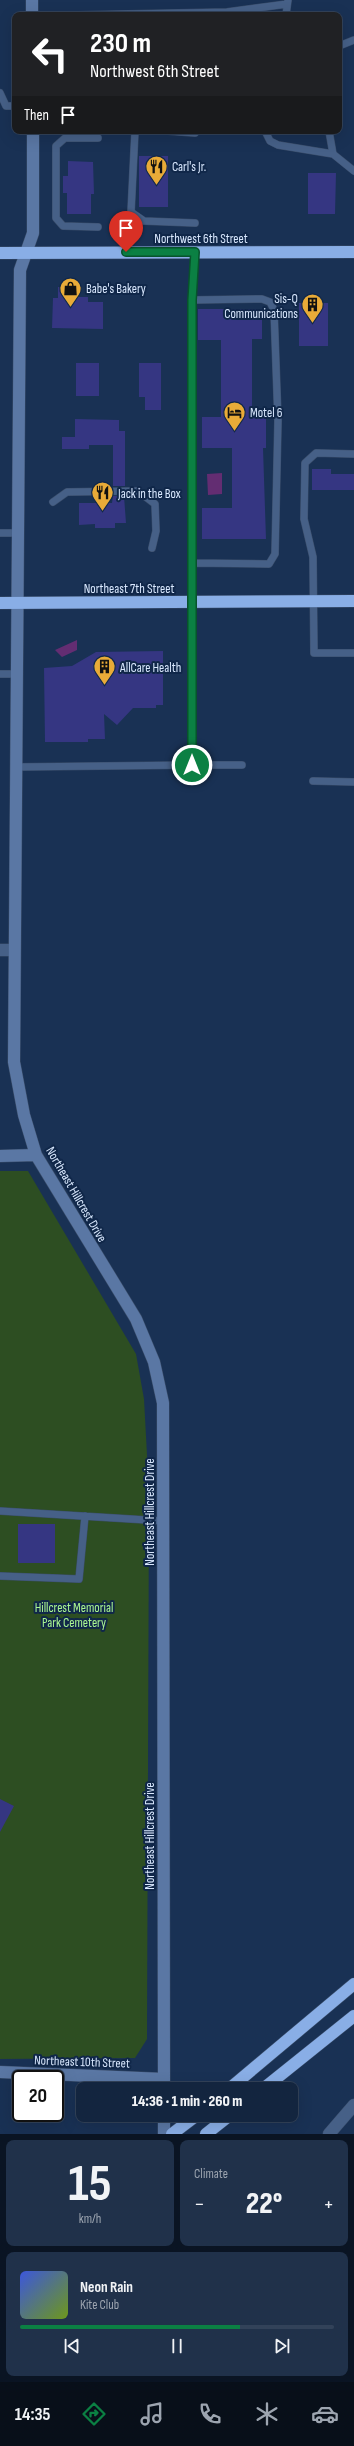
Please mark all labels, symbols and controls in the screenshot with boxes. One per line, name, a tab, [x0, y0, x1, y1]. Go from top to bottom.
text: 230 m	[90, 27, 151, 60]
icon: left	[24, 28, 76, 80]
text: Northwest 6th Street	[90, 61, 219, 82]
icon: arrive	[57, 104, 79, 126]
text: Then	[24, 106, 49, 125]
restaurant icon: Carl's Jr.	[143, 153, 169, 186]
place label: Carl's Jr.	[172, 159, 206, 175]
pin	[109, 211, 143, 252]
icon: arrive	[115, 217, 137, 239]
street label: Northwest 6th Street	[154, 231, 248, 247]
shop icon: Babe's Bakery	[58, 275, 84, 308]
place label: Babe's Bakery	[86, 281, 146, 297]
place label: Sis-Q Communications	[224, 291, 298, 322]
building icon: Sis-Q Communications	[300, 292, 326, 325]
hotel icon: Motel 6	[221, 399, 247, 432]
place label: Motel 6	[250, 405, 283, 421]
restaurant icon: Jack in the Box	[89, 480, 115, 513]
place label: Jack in the Box	[117, 486, 181, 502]
street label: Northeast 7th Street	[84, 581, 174, 597]
building icon: AllCare Health	[91, 654, 117, 687]
place label: AllCare Health	[119, 660, 181, 676]
position arrow	[171, 744, 213, 786]
street label: Northeast Hillcrest Drive	[42, 1144, 110, 1245]
street label: Northeast Hillcrest Drive	[142, 1458, 158, 1566]
park label: Hillcrest Memorial Park Cemetery	[35, 1600, 113, 1631]
street label: Northeast Hillcrest Drive	[142, 1782, 158, 1890]
street label: Northeast 10th Street	[34, 2052, 130, 2072]
speed limit sign: 20	[12, 2070, 64, 2122]
text: 14:36 · 1 min · 260 m	[132, 2092, 242, 2111]
text: 15	[68, 2153, 112, 2216]
text: Climate	[194, 2166, 228, 2182]
text: 22°	[246, 2186, 282, 2222]
text: −	[194, 2191, 205, 2218]
text: +	[323, 2191, 334, 2218]
text: km/h	[79, 2211, 101, 2227]
text: Neon Rain	[80, 2278, 133, 2297]
text: Kite Club	[80, 2297, 119, 2313]
icon: previous	[61, 2335, 83, 2357]
icon: pause	[166, 2335, 188, 2357]
icon: next	[271, 2335, 293, 2357]
icon: directions	[80, 2400, 108, 2428]
icon: music	[138, 2400, 166, 2428]
icon: phone	[196, 2400, 224, 2428]
icon: climate	[253, 2400, 281, 2428]
icon: car	[311, 2400, 339, 2428]
text: 14:35	[15, 2404, 50, 2425]

